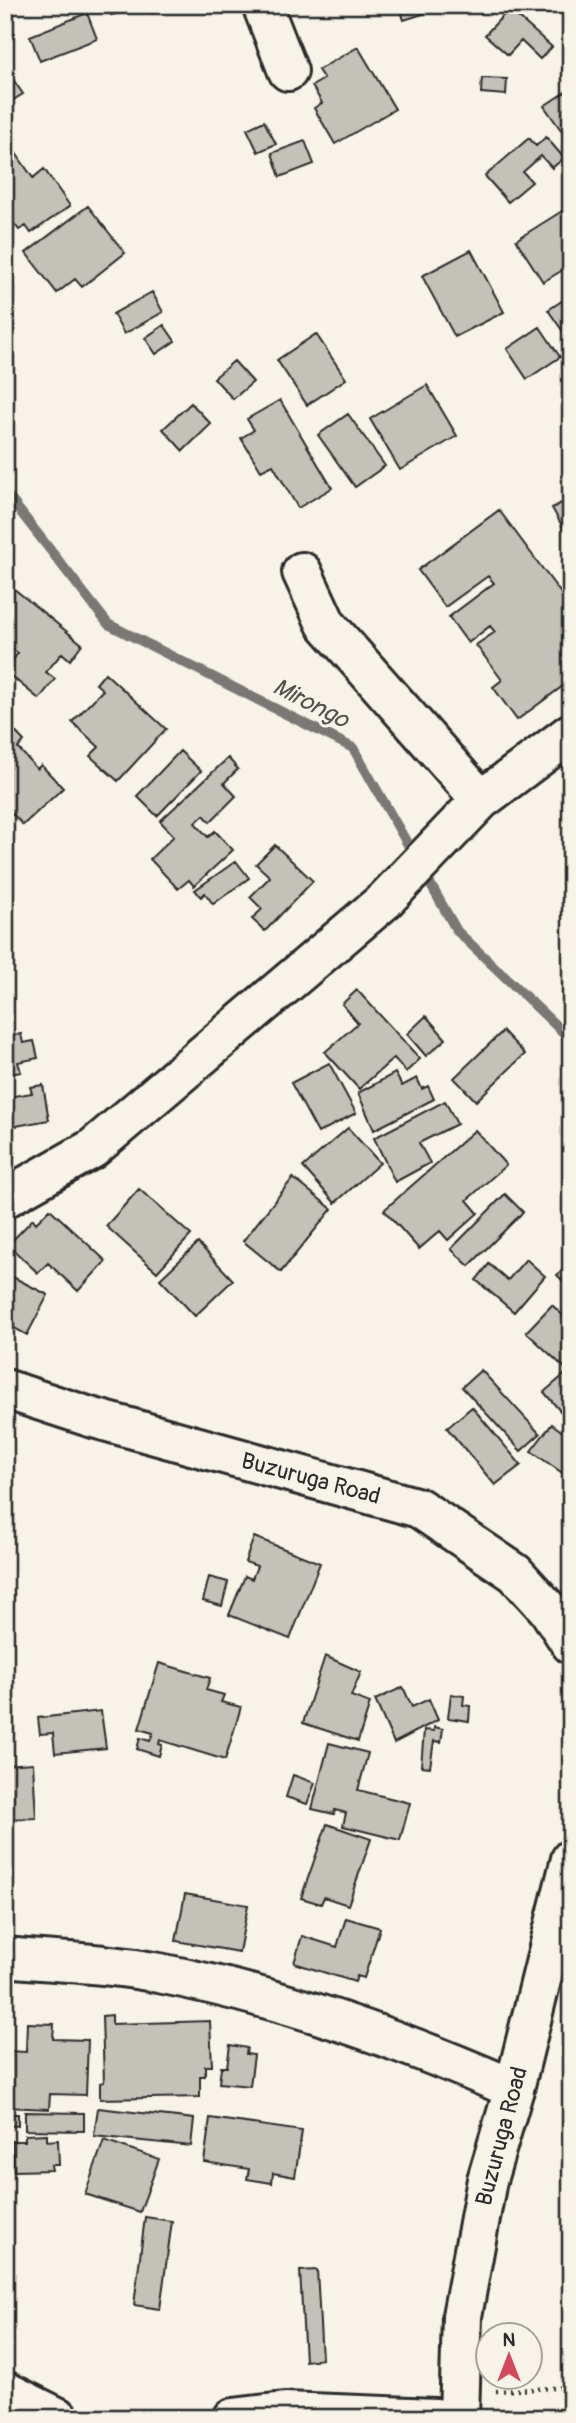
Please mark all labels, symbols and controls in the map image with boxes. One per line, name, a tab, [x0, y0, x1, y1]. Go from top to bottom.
water label: Mirongo	[268, 672, 355, 736]
street label: Buzuruga Road	[238, 1446, 384, 1511]
street label: Buzuruga Road	[469, 2063, 534, 2209]
north arrow	[475, 2322, 544, 2392]
text: N	[503, 2328, 516, 2352]

